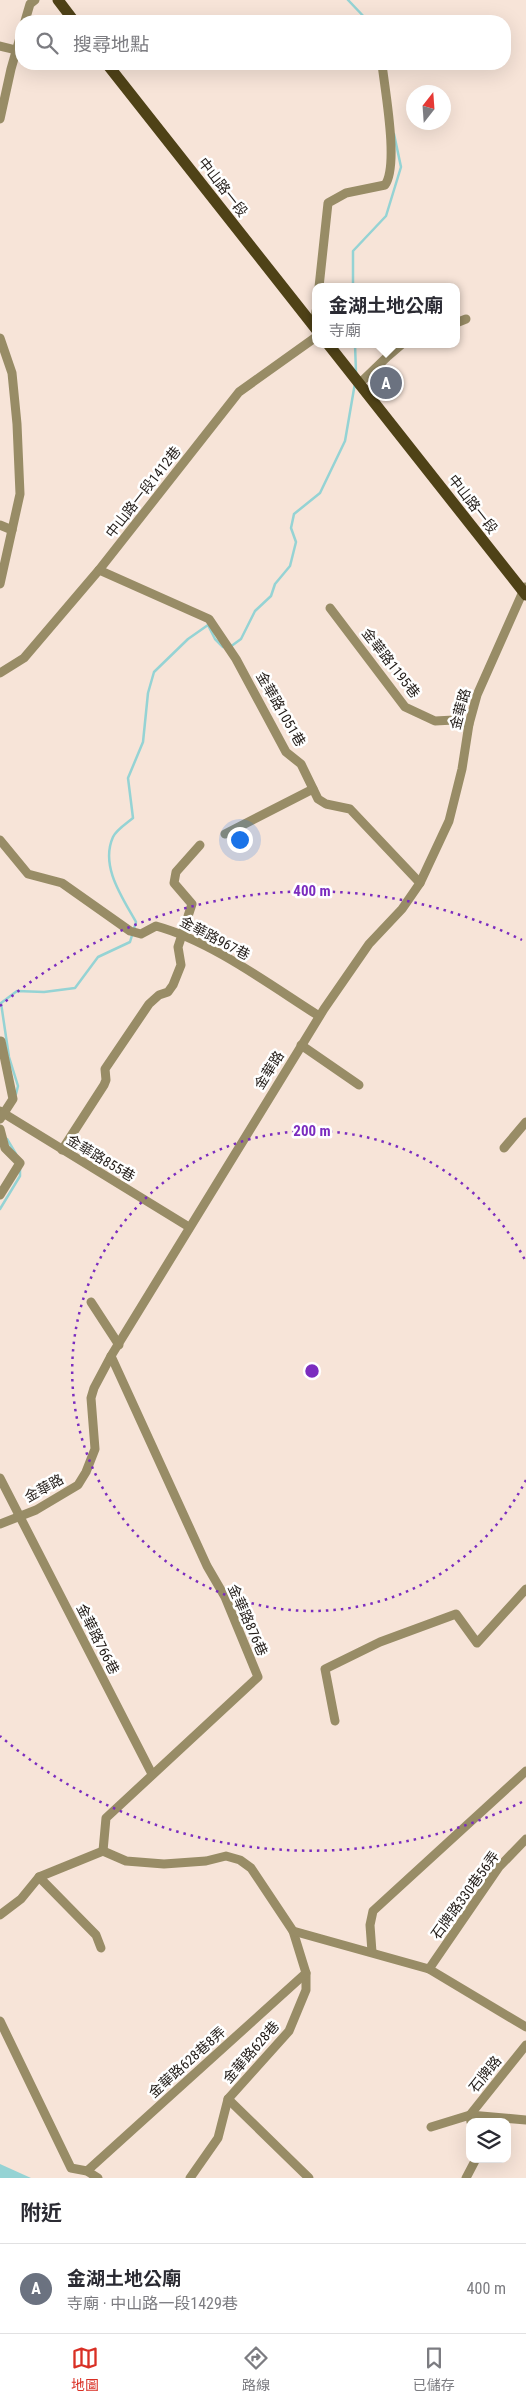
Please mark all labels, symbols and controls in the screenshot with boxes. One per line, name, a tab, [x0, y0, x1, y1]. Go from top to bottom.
search box	[15, 15, 511, 70]
icon: search	[33, 29, 61, 57]
text: 搜尋地點	[73, 33, 149, 56]
north arrow	[406, 85, 451, 130]
street label: 中山路一段	[195, 154, 251, 220]
popup	[312, 283, 460, 348]
text: 金湖土地公廟	[329, 294, 443, 317]
text: 寺廟	[329, 321, 361, 340]
pin: A	[370, 364, 402, 402]
street label: 中山路一段1412巷	[102, 443, 184, 541]
street label: 中山路一段	[445, 471, 501, 537]
street label: 金華路1195巷	[359, 625, 423, 701]
street label: 金華路1051巷	[253, 669, 309, 749]
street label: 金華路	[447, 687, 473, 731]
your location	[227, 827, 253, 853]
text: 400 m	[293, 882, 331, 900]
street label: 金華路967巷	[177, 913, 253, 963]
street label: 金華路	[251, 1048, 287, 1092]
text: 200 m	[293, 1122, 331, 1140]
street label: 金華路855巷	[64, 1131, 138, 1185]
centre of rings	[303, 1362, 321, 1380]
street label: 金華路	[22, 1471, 66, 1505]
street label: 金華路876巷	[225, 1582, 271, 1658]
street label: 金華路766巷	[73, 1601, 123, 1677]
street label: 石牌路330巷56弄	[428, 1848, 502, 1942]
street label: 金華路628巷	[220, 2018, 282, 2086]
street label: 金華路628巷8弄	[145, 2023, 229, 2101]
street label: 石牌路	[466, 2053, 504, 2095]
map controls	[466, 2118, 511, 2163]
button: layers	[466, 2118, 511, 2163]
text: 附近	[20, 2201, 62, 2225]
text: 金湖土地公廟	[67, 2267, 181, 2290]
text: A	[31, 2279, 41, 2298]
text: 400 m	[467, 2279, 506, 2298]
text: 寺廟 · 中山路一段1429巷	[67, 2294, 238, 2313]
tab: 地圖	[71, 2344, 99, 2394]
tab: 路線	[242, 2344, 270, 2394]
tab: 已儲存	[413, 2344, 455, 2394]

